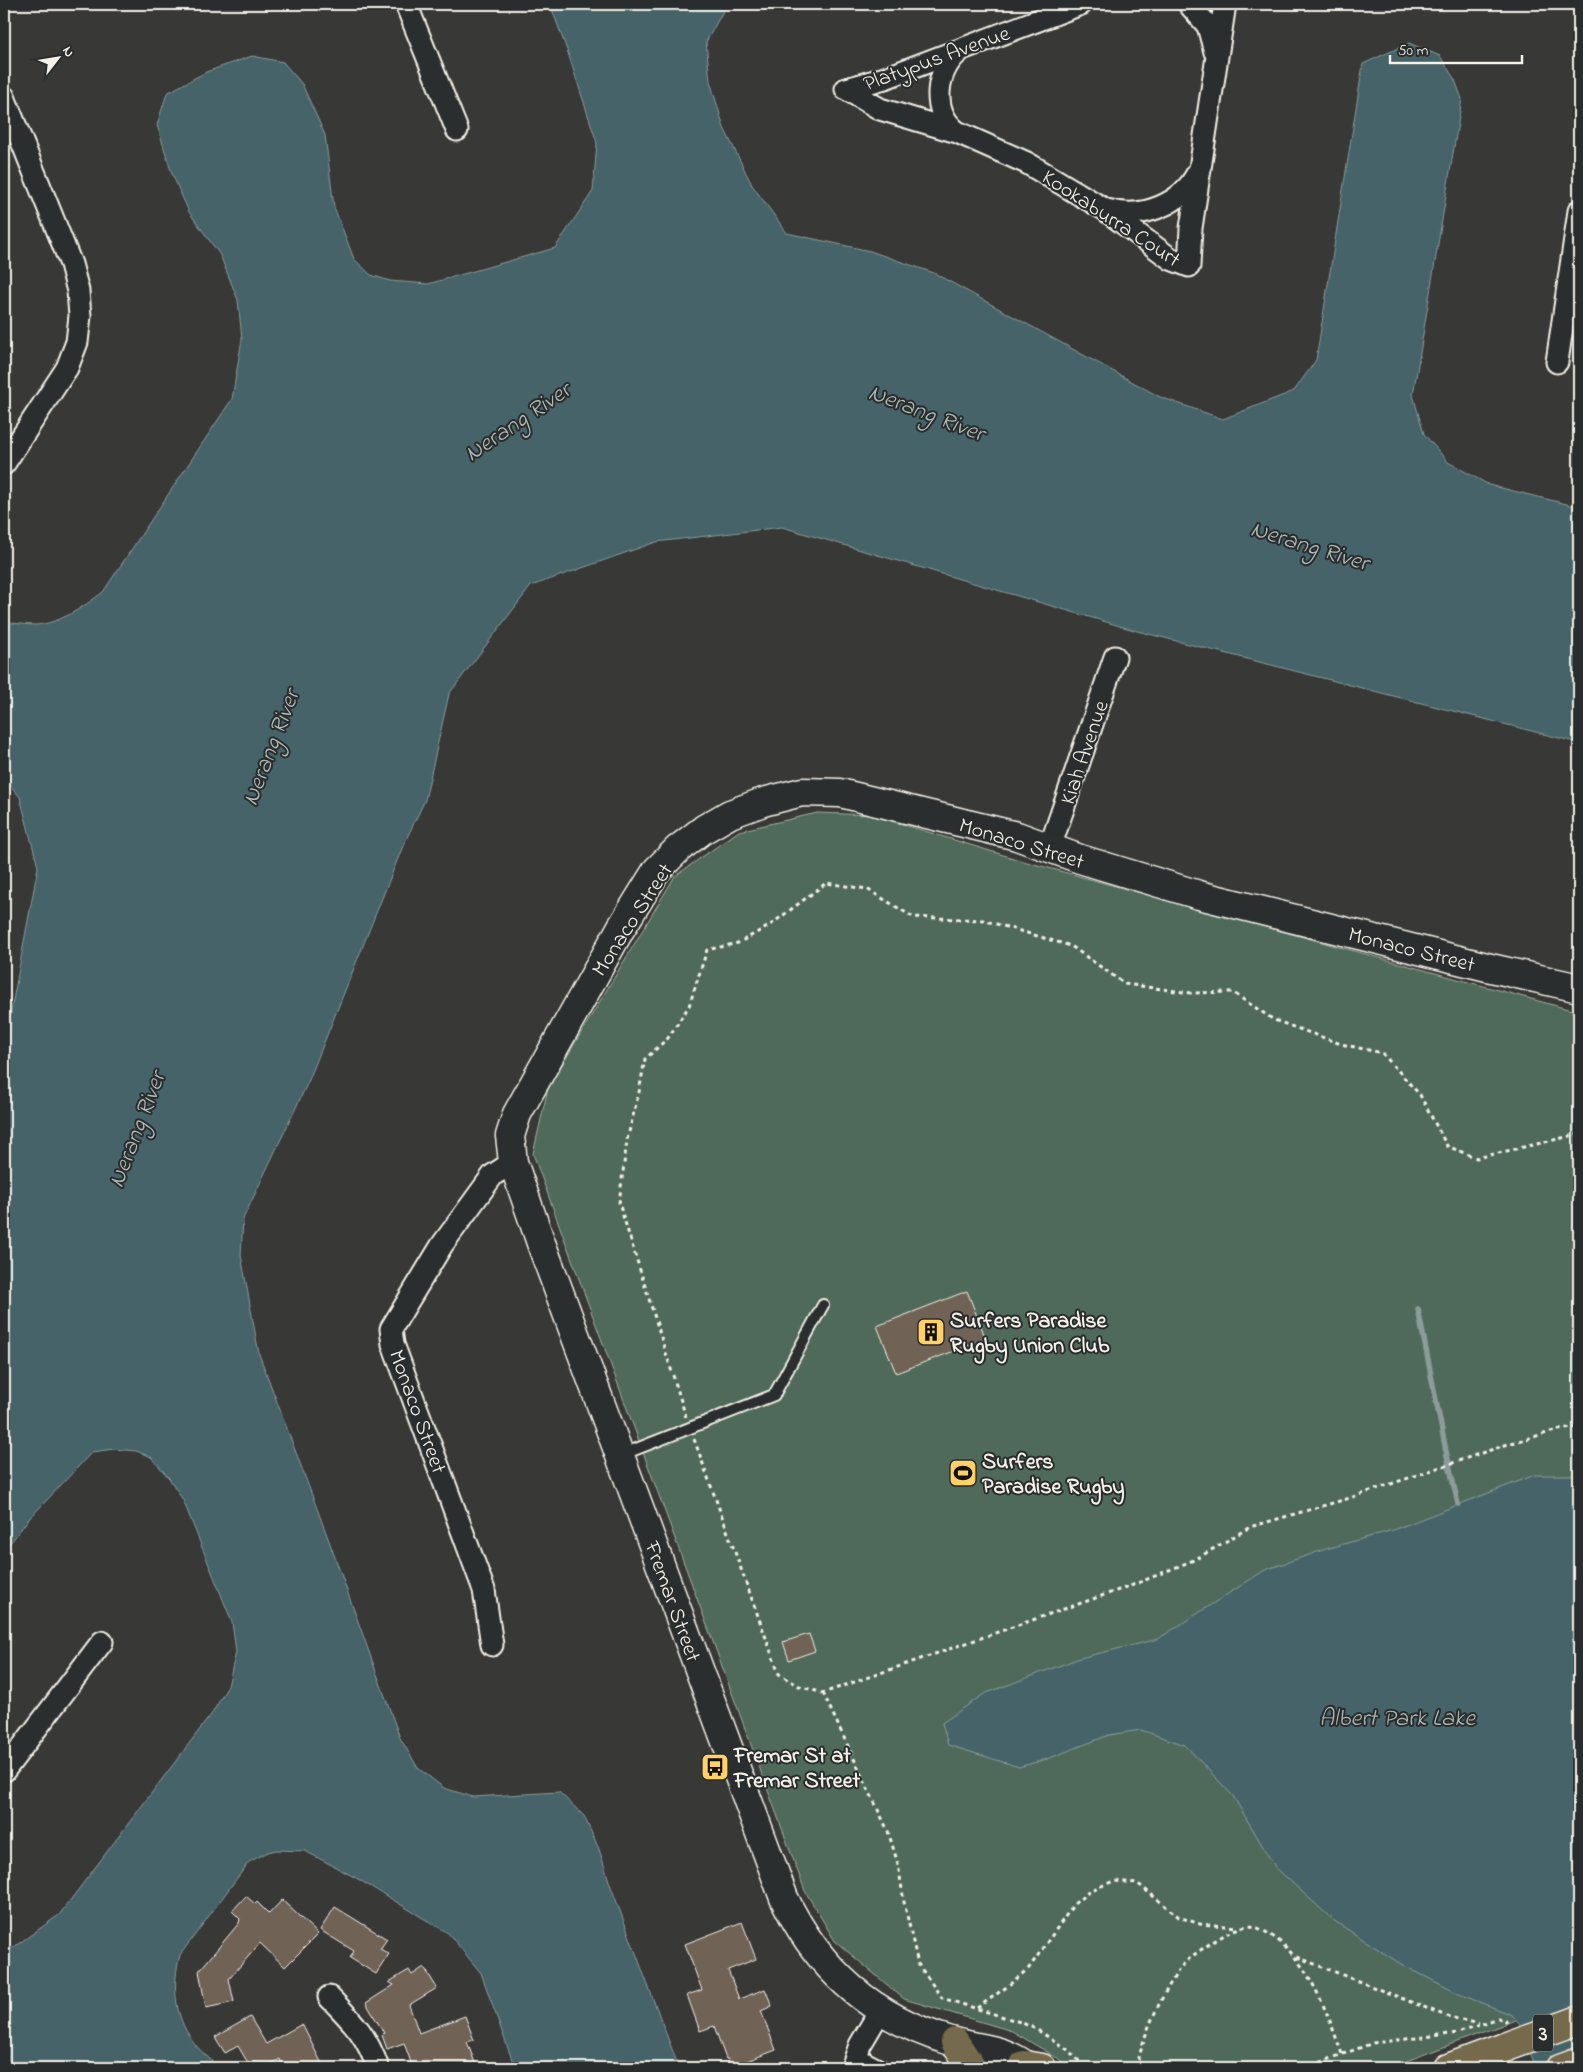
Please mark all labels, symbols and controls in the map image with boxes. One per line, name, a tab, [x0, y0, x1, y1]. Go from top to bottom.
street label: Platypus Avenue	[859, 18, 1015, 102]
north arrow	[32, 32, 82, 82]
scale bar	[1390, 32, 1523, 64]
text: 50 m	[1398, 40, 1429, 62]
text: N	[56, 43, 79, 62]
street label: Kookaburra Court	[1035, 163, 1187, 277]
water label: Nerang River	[458, 373, 581, 472]
water label: Nerang River	[863, 376, 992, 453]
water label: Nerang River	[1246, 513, 1375, 583]
water label: Nerang River	[234, 682, 311, 811]
street label: Kiah Avenue	[1053, 696, 1119, 809]
street label: Monaco Street	[954, 811, 1088, 879]
street label: Monaco Street	[585, 857, 683, 984]
street label: Monaco Street	[1344, 920, 1479, 982]
water label: Nerang River	[100, 1064, 177, 1193]
place label: Surfers Paradise Rugby Union Club	[950, 1306, 1110, 1364]
building icon: Surfers Paradise Rugby Union Club	[916, 1317, 946, 1347]
street label: Monaco Street	[379, 1346, 454, 1479]
place label: Surfers Paradise Rugby	[982, 1447, 1124, 1505]
sports icon: Surfers Paradise Rugby	[948, 1458, 978, 1488]
street label: Fremar Street	[634, 1536, 708, 1667]
water label: Albert Park Lake	[1319, 1702, 1476, 1737]
place label: Fremar St at Fremar Street	[733, 1741, 860, 1798]
bus stop icon: Fremar St at Fremar Street	[700, 1752, 730, 1782]
road number: 3	[1533, 2015, 1553, 2052]

